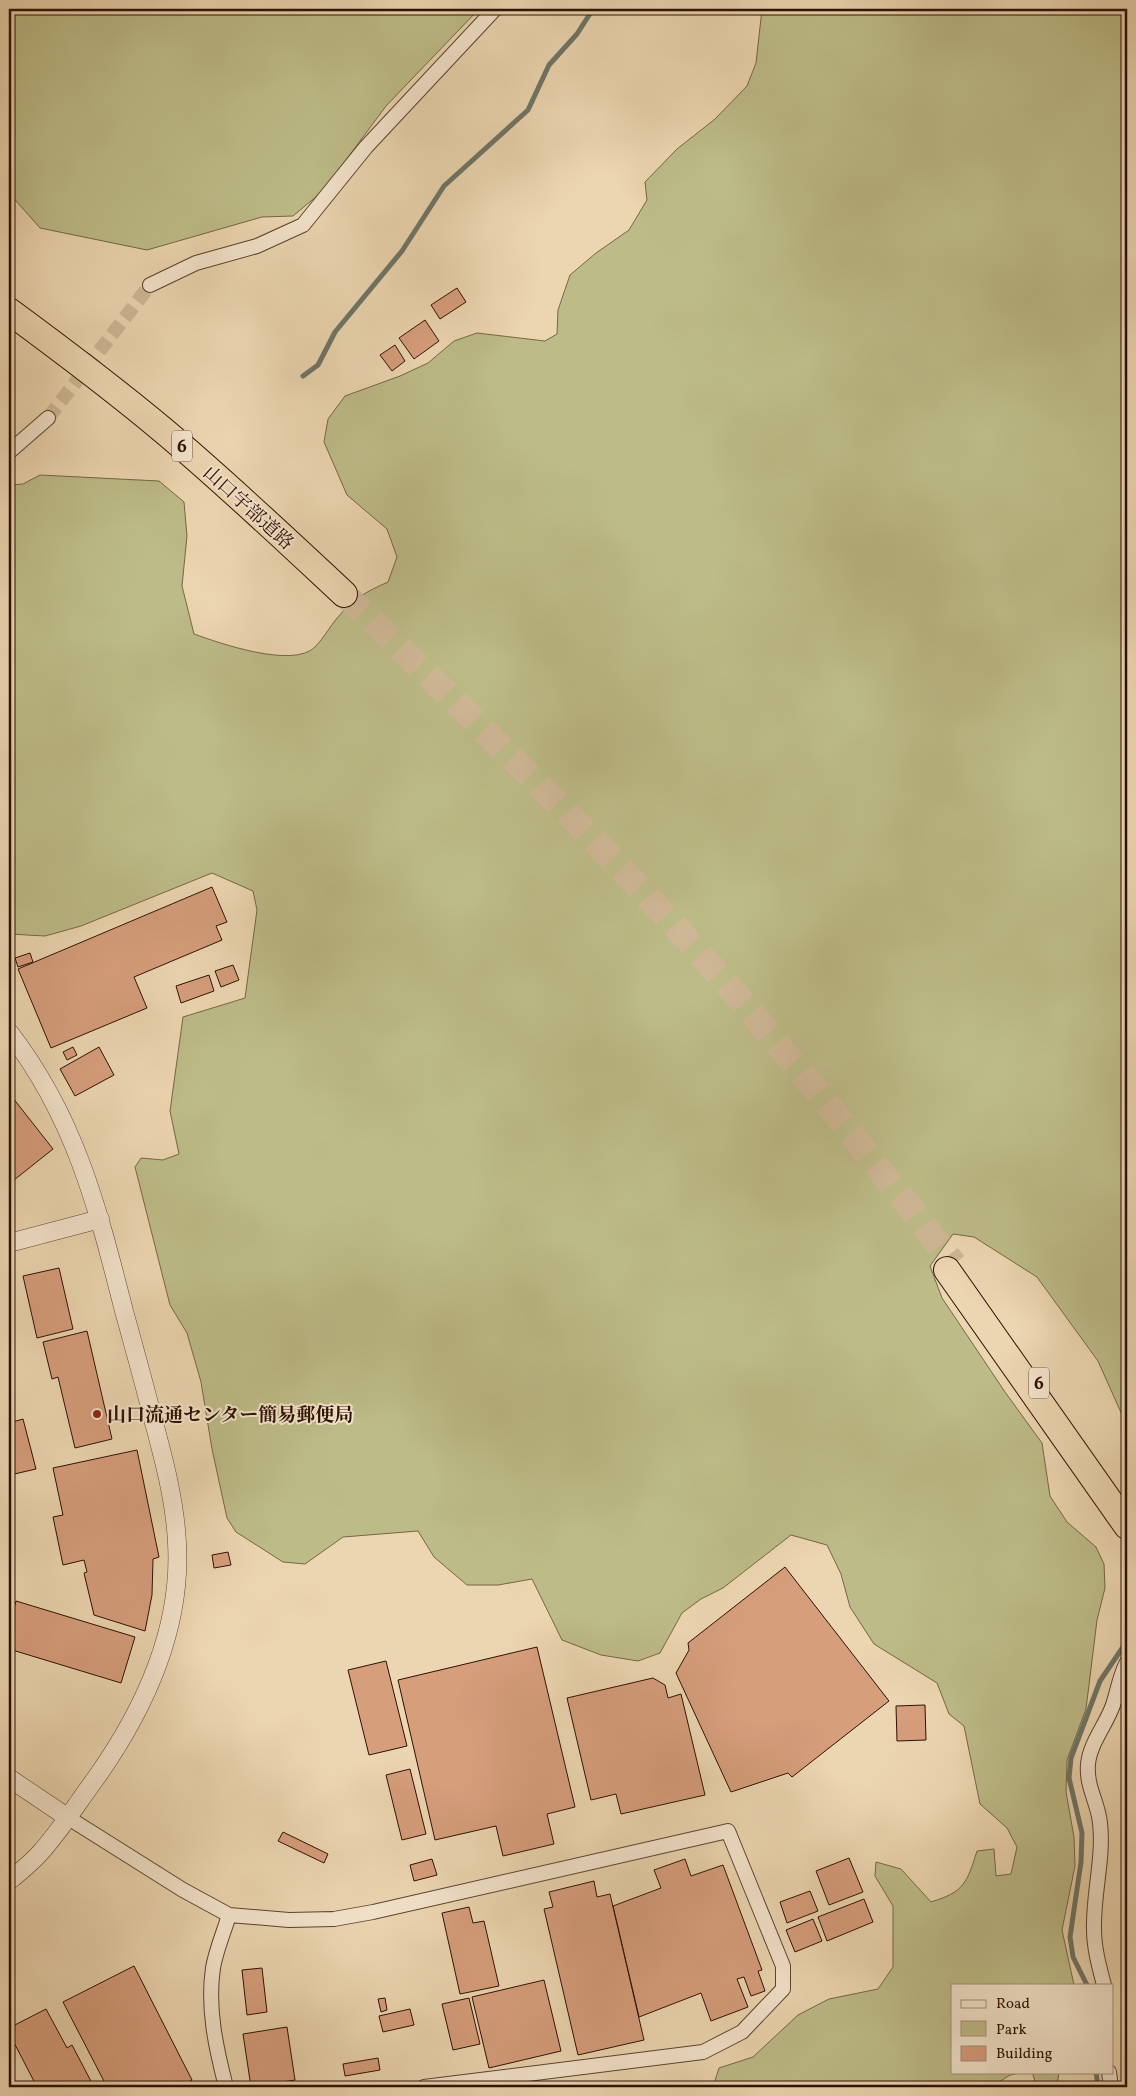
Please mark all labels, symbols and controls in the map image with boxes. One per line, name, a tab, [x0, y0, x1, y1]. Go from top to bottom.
road number: 6	[172, 431, 192, 462]
street label: 山口宇部道路	[197, 461, 299, 556]
road number: 6	[1029, 1368, 1049, 1399]
place label: 山口流通センター簡易郵便局	[107, 1403, 353, 1429]
marker: 山口流通センター簡易郵便局	[91, 1408, 103, 1420]
legend	[951, 1984, 1114, 2074]
text: Road	[996, 1994, 1030, 2015]
text: Park	[996, 2020, 1027, 2041]
text: Building	[996, 2044, 1053, 2065]

